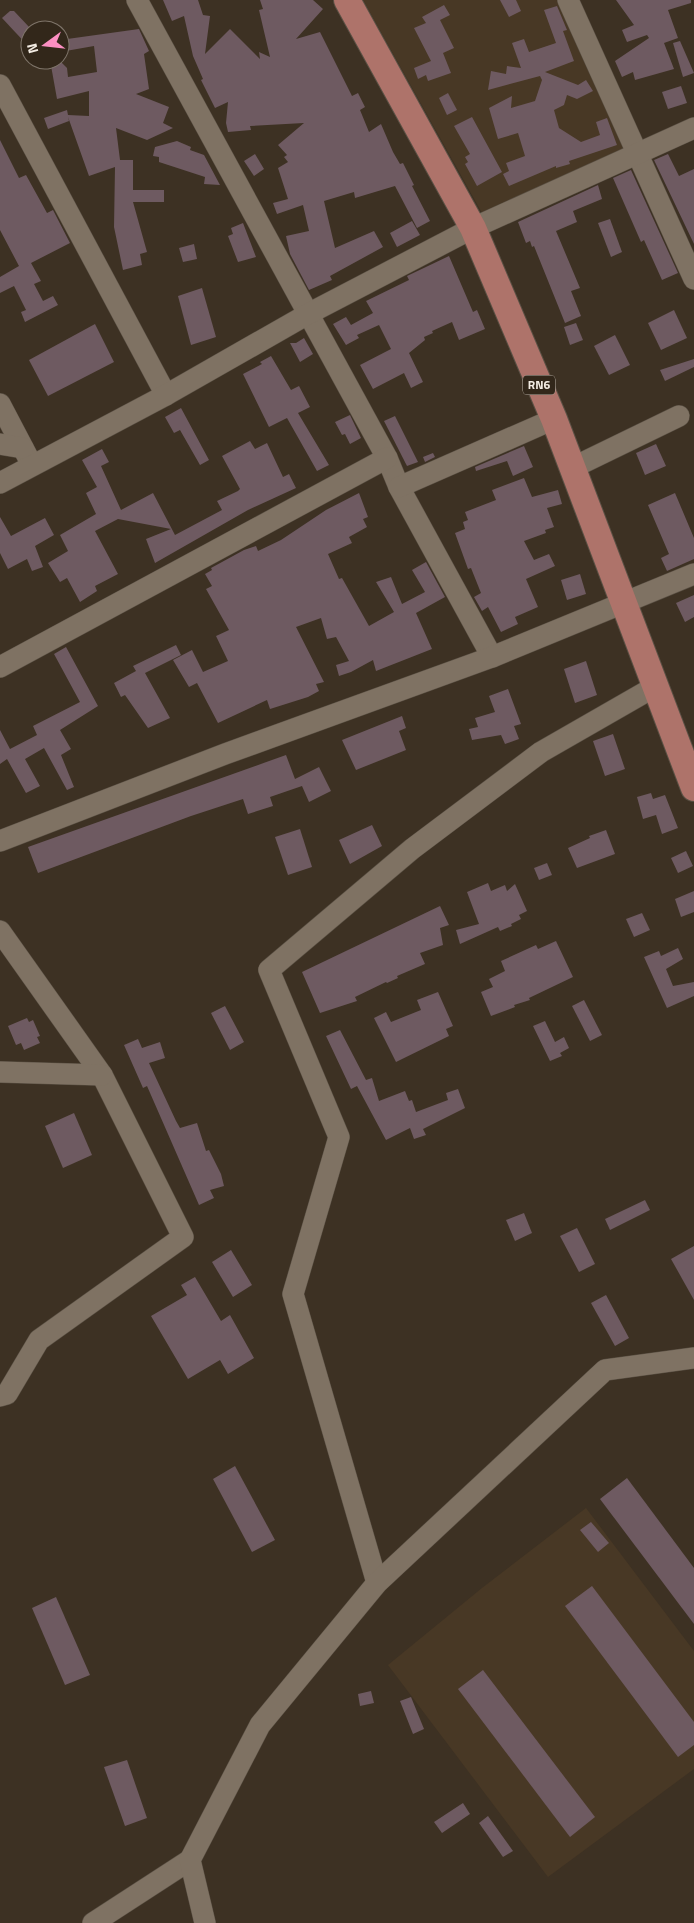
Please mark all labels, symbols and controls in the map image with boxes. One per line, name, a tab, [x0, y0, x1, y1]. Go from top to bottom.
north arrow	[20, 20, 70, 70]
text: N	[21, 41, 43, 56]
road number: RN6	[523, 376, 555, 394]

